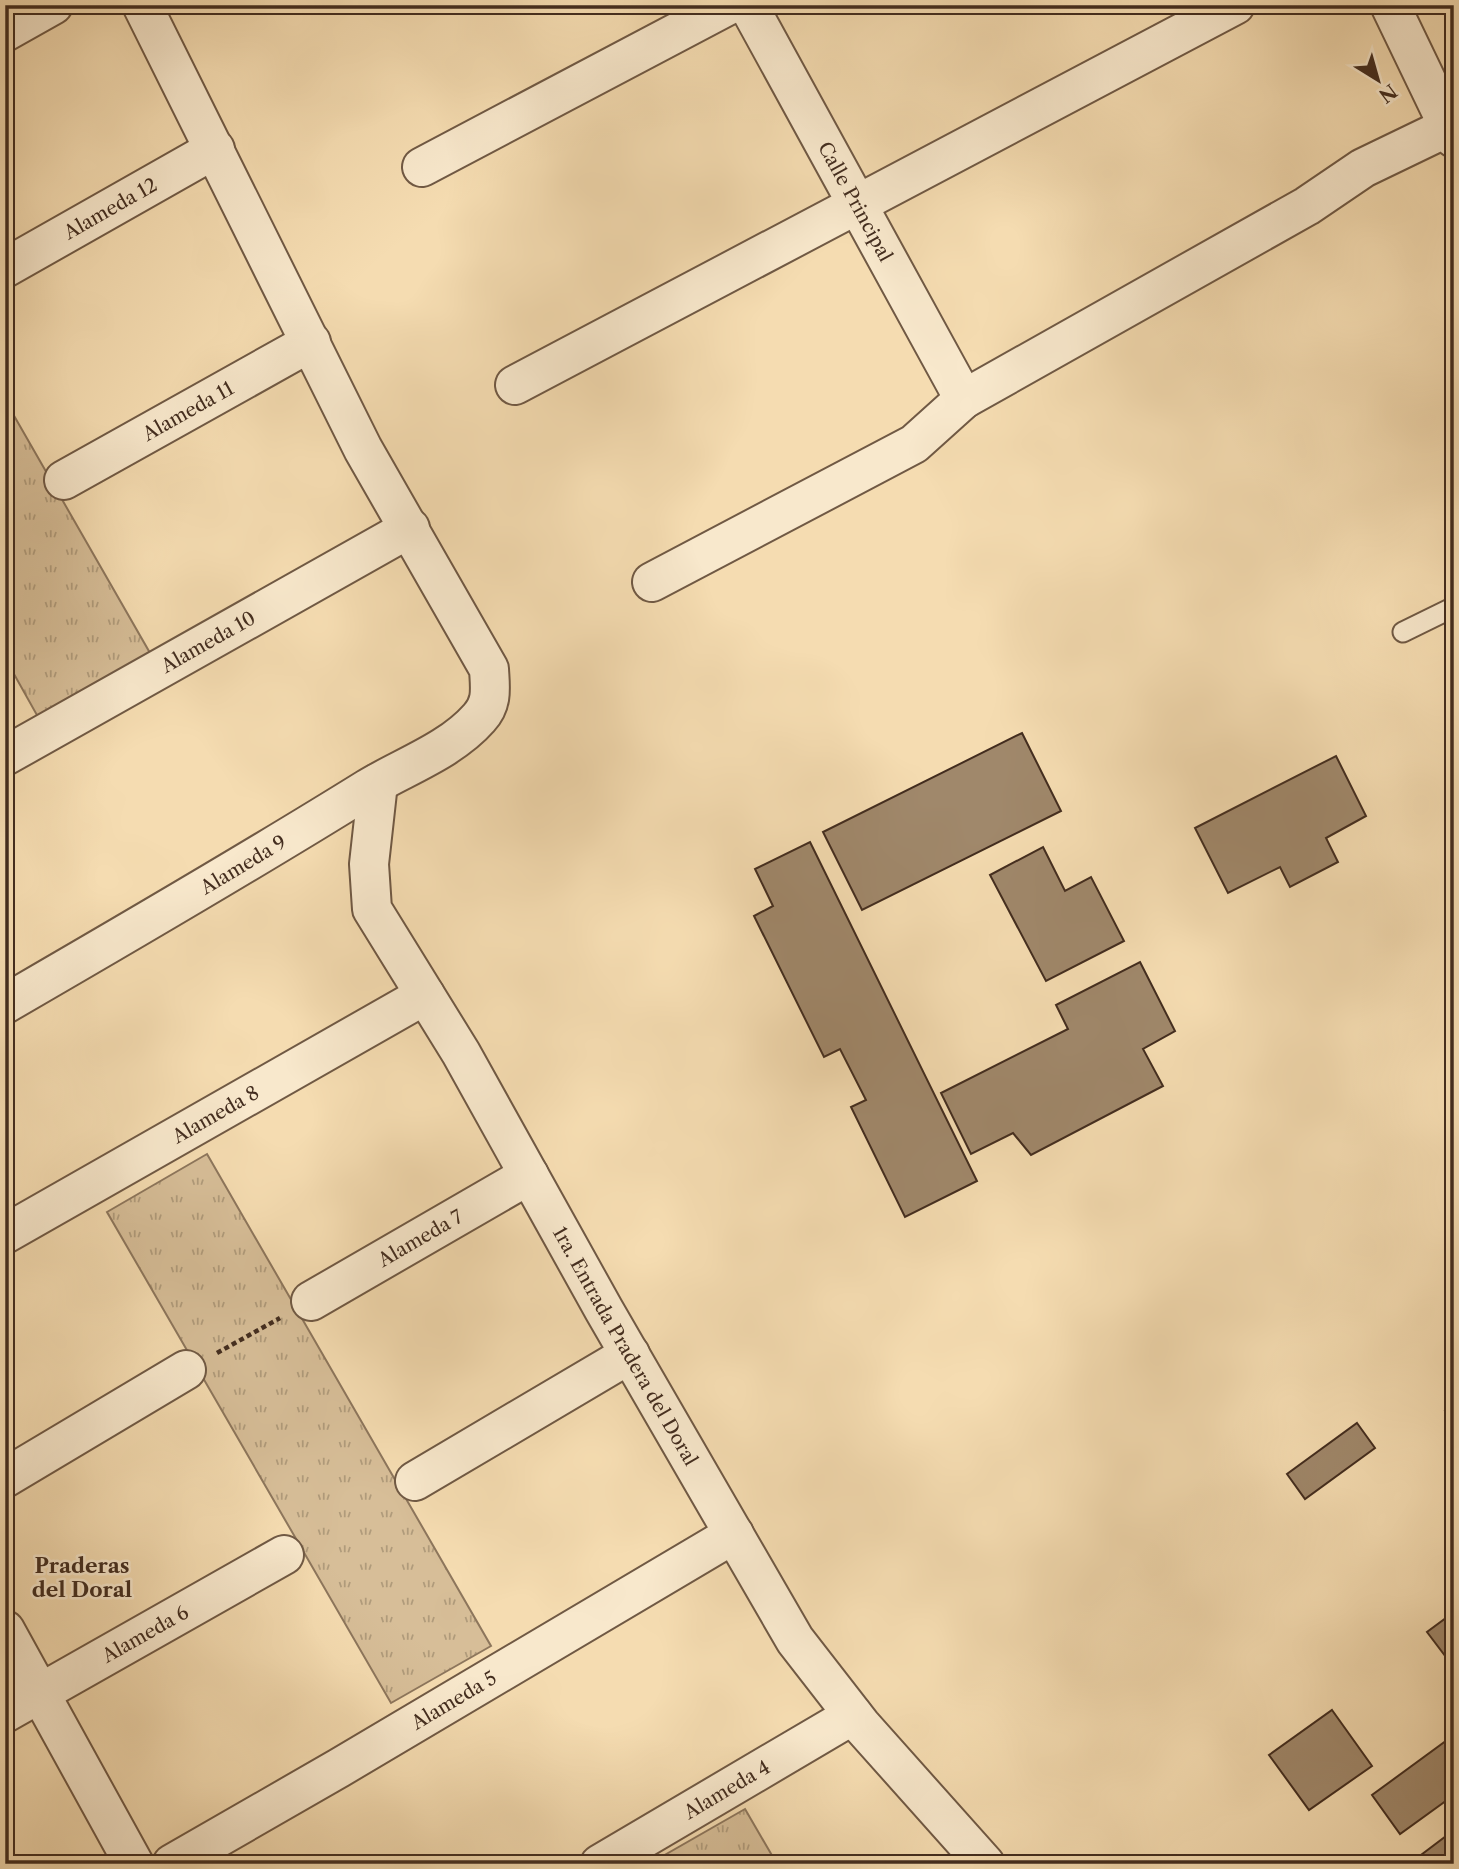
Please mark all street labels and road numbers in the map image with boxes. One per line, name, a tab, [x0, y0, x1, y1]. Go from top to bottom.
street label: Calle Principal	[814, 138, 898, 266]
street label: Alameda 12	[59, 173, 161, 244]
street label: Alameda 11	[138, 376, 237, 446]
street label: Alameda 10	[156, 606, 259, 678]
street label: Alameda 9	[195, 830, 290, 899]
street label: Alameda 8	[167, 1081, 263, 1149]
street label: Alameda 7	[373, 1204, 467, 1272]
street label: 1ra. Entrada Pradera del Doral	[548, 1223, 703, 1470]
street label: Alameda 6	[97, 1600, 192, 1668]
street label: Alameda 5	[406, 1666, 500, 1735]
street label: Alameda 4	[679, 1755, 774, 1824]

